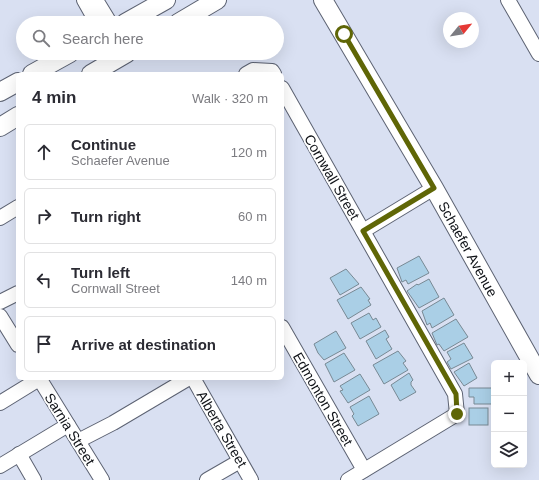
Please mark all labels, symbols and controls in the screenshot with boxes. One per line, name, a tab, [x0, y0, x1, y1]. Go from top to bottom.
north arrow	[443, 12, 479, 48]
search box	[16, 16, 284, 60]
route start	[335, 25, 353, 43]
icon: search	[30, 27, 52, 49]
text: Search here	[62, 30, 144, 47]
text: 4 min	[32, 88, 76, 107]
text: Walk · 320 m	[192, 91, 268, 106]
street label: Cornwall Street	[301, 132, 363, 223]
text: Continue	[71, 136, 136, 153]
icon: ahead	[33, 141, 55, 163]
text: 120 m	[231, 145, 267, 160]
text: Schaefer Avenue	[71, 153, 170, 168]
street label: Schaefer Avenue	[435, 199, 501, 300]
icon: right	[33, 205, 55, 227]
text: Turn right	[71, 208, 141, 225]
text: 60 m	[238, 209, 267, 224]
text: Turn left	[71, 264, 130, 281]
icon: left	[33, 269, 55, 291]
text: 140 m	[231, 273, 267, 288]
text: Cornwall Street	[71, 281, 160, 296]
icon: arrive	[33, 333, 55, 355]
text: Arrive at destination	[71, 336, 216, 353]
street label: Edmonton Street	[290, 350, 356, 449]
map controls	[491, 360, 527, 468]
button: +	[491, 360, 527, 396]
street label: Alberta Street	[194, 388, 250, 470]
street label: Sarnia Street	[42, 390, 98, 468]
button: −	[491, 396, 527, 432]
route end	[448, 405, 466, 423]
button: layers	[491, 432, 527, 468]

